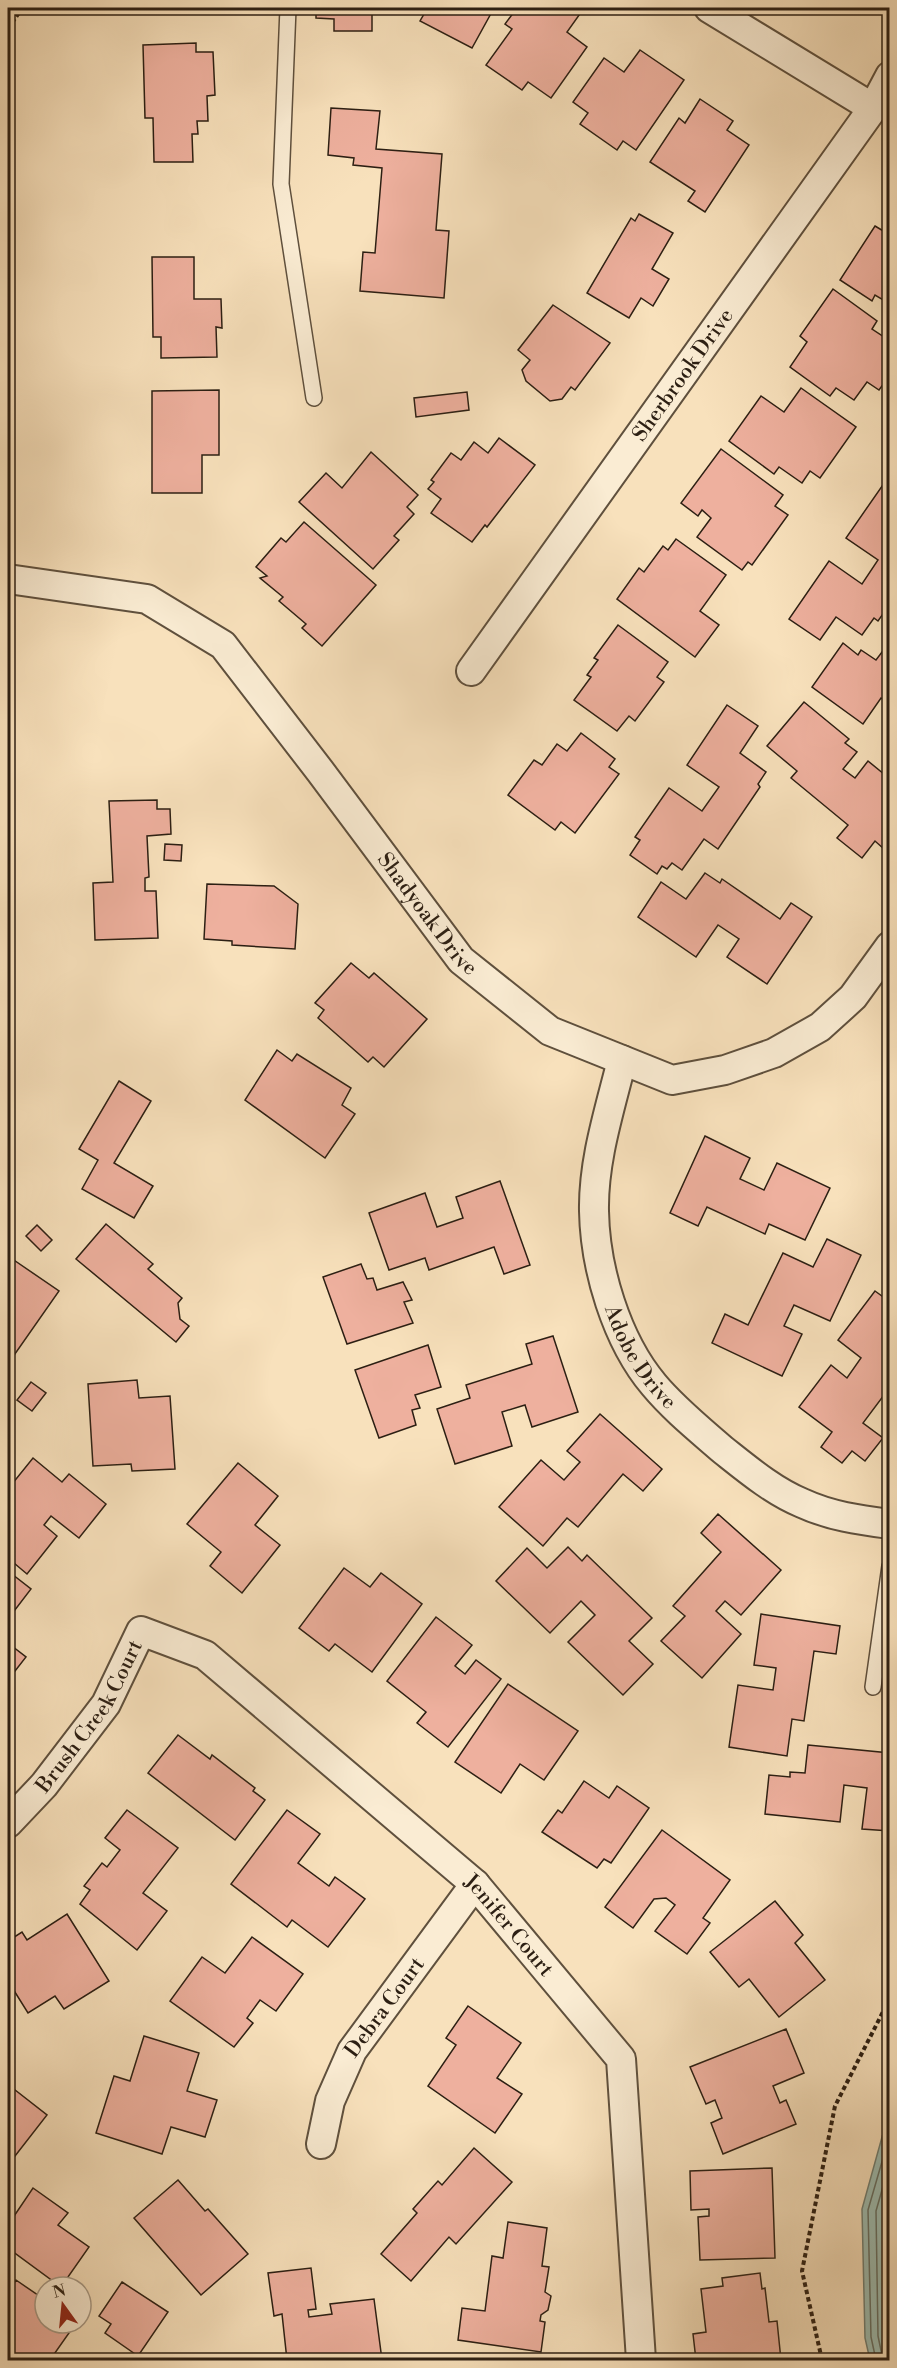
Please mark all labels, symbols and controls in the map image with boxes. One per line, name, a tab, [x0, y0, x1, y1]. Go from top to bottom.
street label: Sherbrook Drive	[627, 304, 740, 447]
street label: Shadyoak Drive	[371, 848, 482, 982]
street label: Adobe Drive	[598, 1301, 681, 1415]
street label: Brush Creek Court	[30, 1636, 149, 1799]
street label: Jenifer Court	[458, 1868, 559, 1983]
street label: Debra Court	[340, 1952, 431, 2063]
north arrow	[33, 2275, 93, 2335]
text: N	[51, 2280, 68, 2303]

